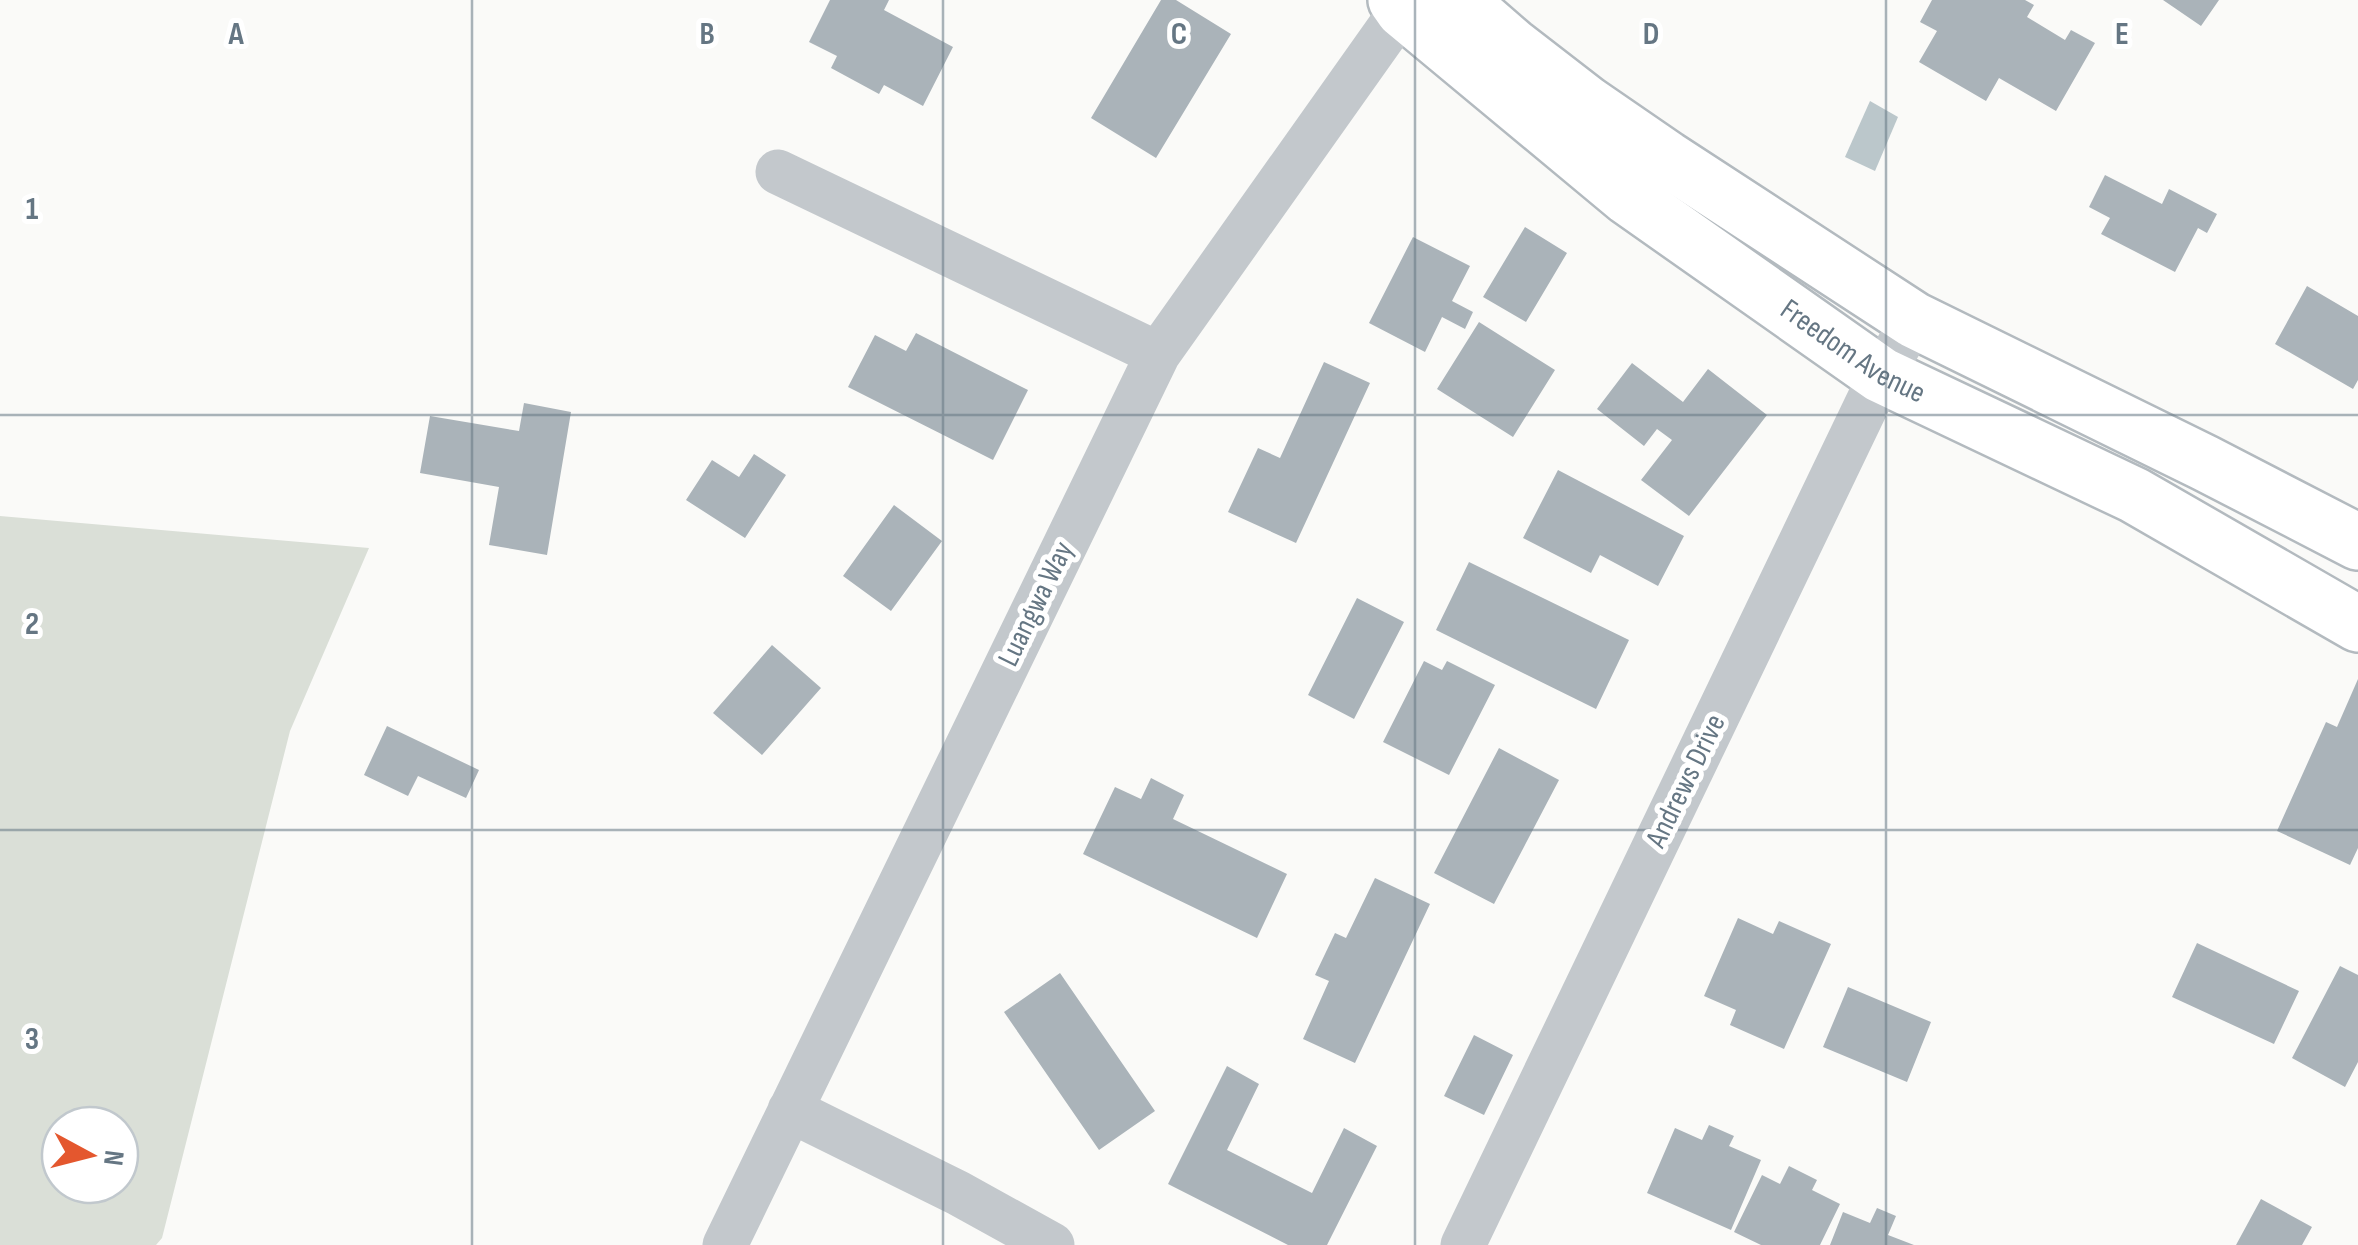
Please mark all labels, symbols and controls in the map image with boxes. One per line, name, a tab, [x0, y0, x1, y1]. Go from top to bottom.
text: A	[227, 15, 244, 54]
text: B	[699, 15, 715, 54]
text: C	[1171, 15, 1187, 54]
text: D	[1643, 15, 1659, 54]
text: E	[2115, 15, 2129, 54]
text: 1	[26, 190, 39, 229]
street label: Freedom Avenue	[1773, 292, 1931, 411]
street label: Luangwa Way	[990, 535, 1082, 672]
text: 2	[25, 605, 39, 644]
street label: Andrews Drive	[1638, 709, 1734, 854]
text: 3	[25, 1020, 39, 1059]
north arrow	[40, 1105, 140, 1205]
text: N	[96, 1148, 131, 1167]

